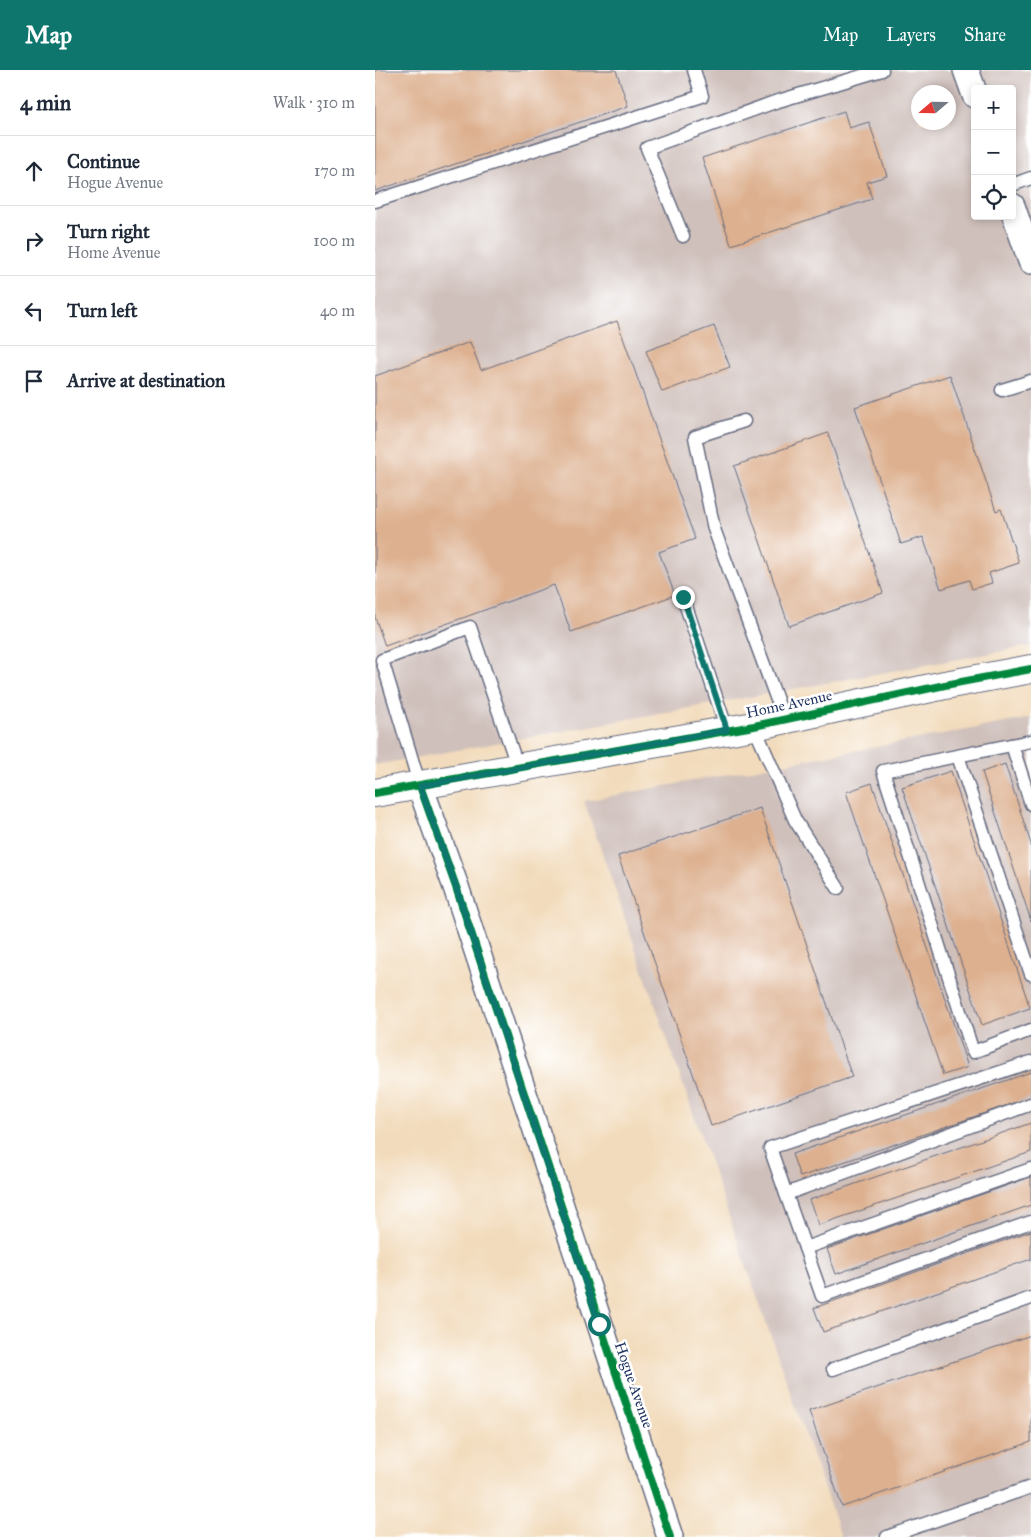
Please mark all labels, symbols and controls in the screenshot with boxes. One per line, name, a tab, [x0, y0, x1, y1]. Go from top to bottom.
text: Map	[25, 20, 72, 50]
text: Map	[823, 24, 858, 46]
text: Layers	[886, 24, 936, 46]
text: Share	[964, 24, 1006, 46]
north arrow	[911, 85, 956, 130]
map controls	[971, 85, 1016, 220]
button: +	[971, 85, 1016, 130]
text: 4 min	[20, 90, 71, 116]
text: Walk · 310 m	[273, 93, 355, 112]
button: −	[971, 130, 1016, 175]
text: Continue	[67, 150, 140, 173]
icon: ahead	[20, 157, 48, 185]
text: 170 m	[314, 161, 355, 180]
text: Hogue Avenue	[67, 173, 163, 192]
button: locate	[971, 175, 1016, 220]
text: Turn right	[67, 220, 150, 243]
icon: right	[20, 227, 48, 255]
text: 100 m	[313, 231, 355, 250]
text: Home Avenue	[67, 243, 160, 262]
icon: left	[20, 297, 48, 325]
text: Turn left	[67, 299, 137, 322]
text: 40 m	[320, 301, 355, 320]
icon: arrive	[20, 367, 48, 395]
text: Arrive at destination	[67, 369, 225, 392]
route end	[672, 586, 695, 609]
street label: Home Avenue	[744, 686, 834, 722]
route start	[588, 1313, 611, 1336]
street label: Hogue Avenue	[611, 1339, 657, 1431]

